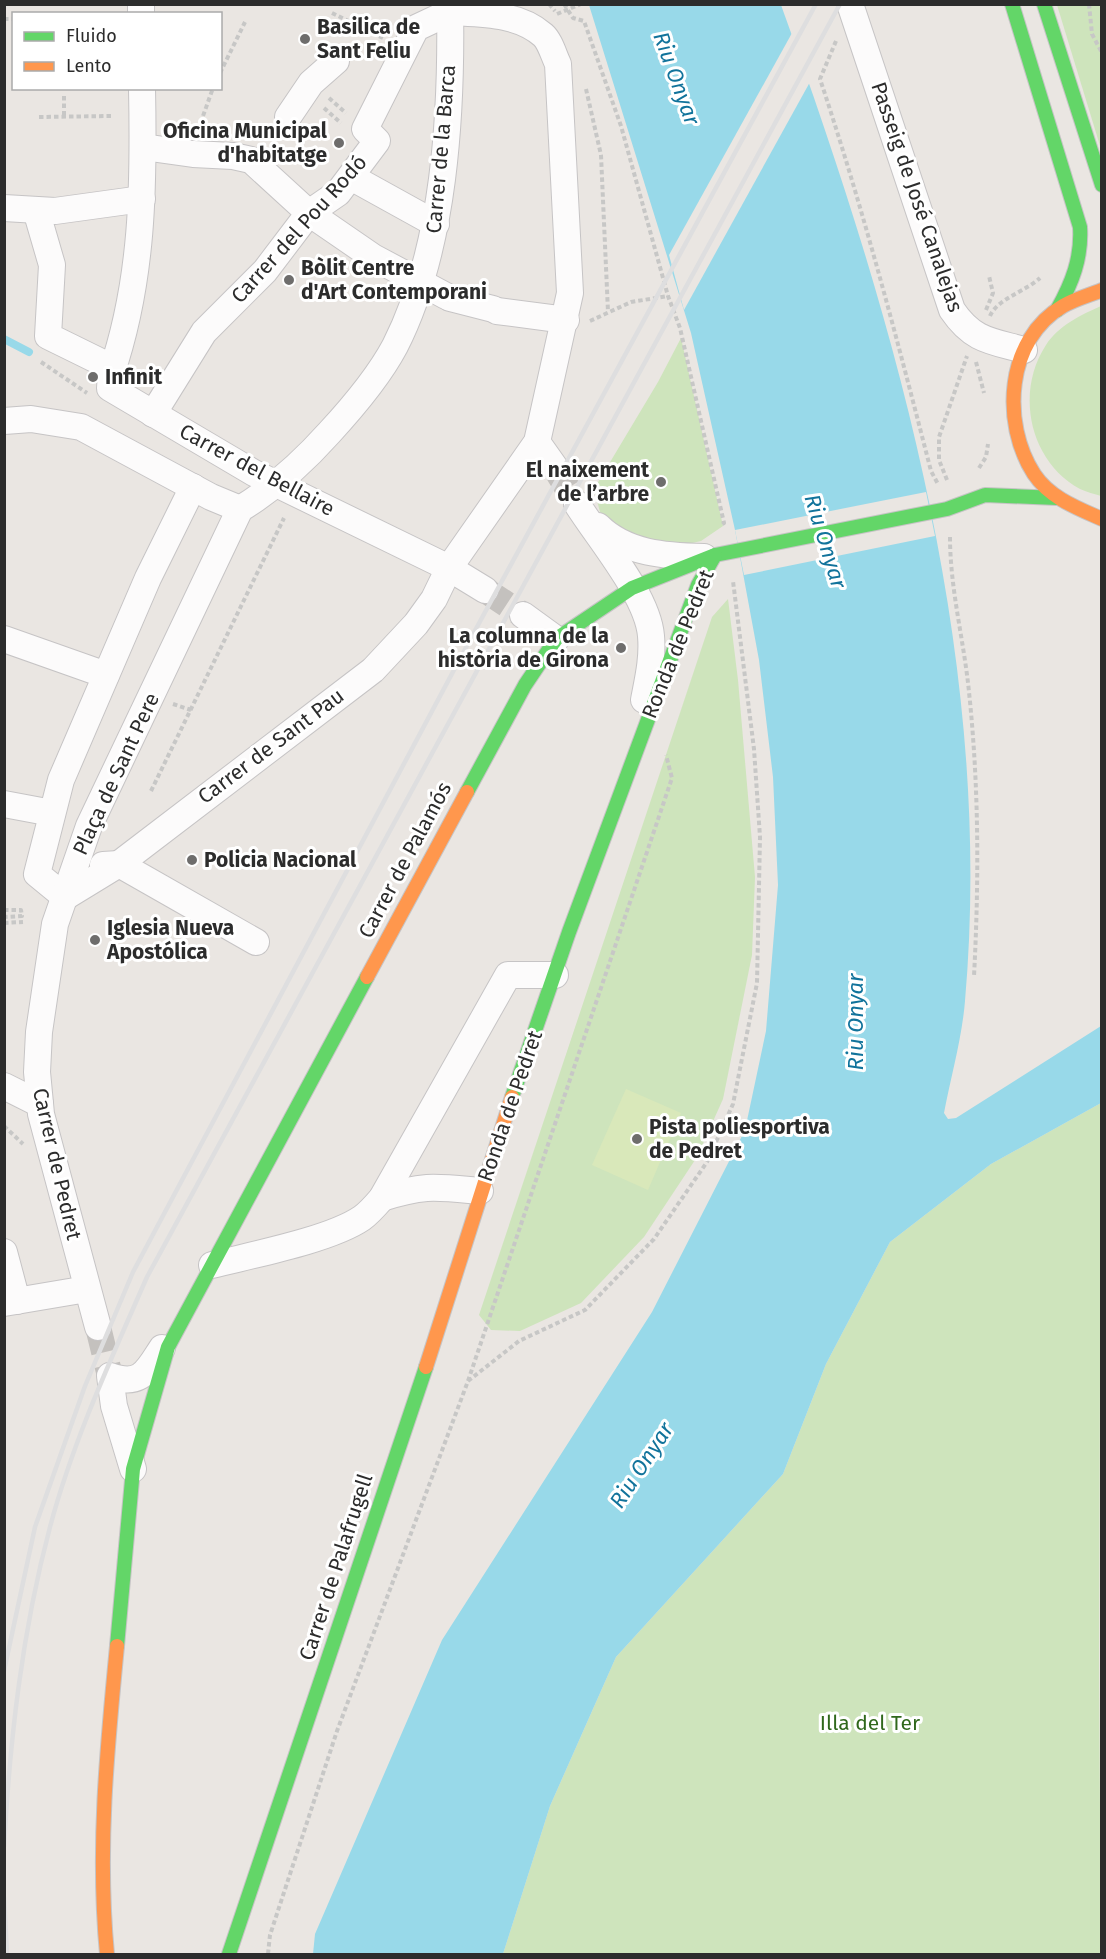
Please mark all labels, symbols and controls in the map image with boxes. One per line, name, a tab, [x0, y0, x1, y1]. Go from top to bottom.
legend	[12, 12, 222, 90]
place label: Basilica de Sant Feliu	[317, 14, 420, 64]
text: Fluido	[66, 25, 117, 47]
water label: Riu Onyar	[647, 28, 706, 129]
marker: Basilica de Sant Feliu	[298, 32, 312, 46]
text: Lento	[66, 55, 112, 77]
street label: Carrer de la Barca	[421, 64, 461, 234]
street label: Passeig de José Canalejas	[865, 79, 969, 316]
place label: Oficina Municipal d'habitatge	[163, 118, 328, 168]
marker: Oficina Municipal d'habitatge	[332, 136, 346, 150]
street label: Carrer del Pou Rodó	[226, 150, 372, 308]
place label: Bòlit Centre d'Art Contemporani	[301, 255, 487, 305]
marker: Bòlit Centre d'Art Contemporani	[282, 273, 296, 287]
place label: Infinit	[105, 364, 163, 390]
marker: Infinit	[86, 370, 100, 384]
street label: Carrer del Bellaire	[175, 418, 339, 522]
place label: El naixement de l’arbre	[526, 457, 650, 507]
marker: El naixement de l’arbre	[654, 475, 668, 489]
water label: Riu Onyar	[798, 491, 853, 592]
street label: Ronda de Pedret	[636, 565, 720, 722]
place label: La columna de la història de Girona	[438, 623, 609, 673]
marker: La columna de la història de Girona	[614, 641, 628, 655]
street label: Carrer de Sant Pau	[193, 683, 349, 809]
street label: Plaça de Sant Pere	[67, 689, 165, 859]
street label: Carrer de Palamós	[353, 777, 457, 942]
place label: Policia Nacional	[204, 847, 357, 873]
marker: Policia Nacional	[185, 853, 199, 867]
place label: Iglesia Nueva Apostólica	[106, 915, 234, 965]
marker: Iglesia Nueva Apostólica	[88, 933, 102, 947]
water label: Riu Onyar	[842, 973, 869, 1070]
street label: Ronda de Pedret	[472, 1027, 548, 1185]
street label: Carrer de Pedret	[27, 1085, 87, 1243]
place label: Pista poliesportiva de Pedret	[649, 1114, 830, 1164]
marker: Pista poliesportiva de Pedret	[630, 1132, 644, 1146]
water label: Riu Onyar	[604, 1417, 679, 1513]
street label: Carrer de Palafrugell	[294, 1470, 378, 1664]
park label: Illa del Ter	[820, 1710, 920, 1736]

